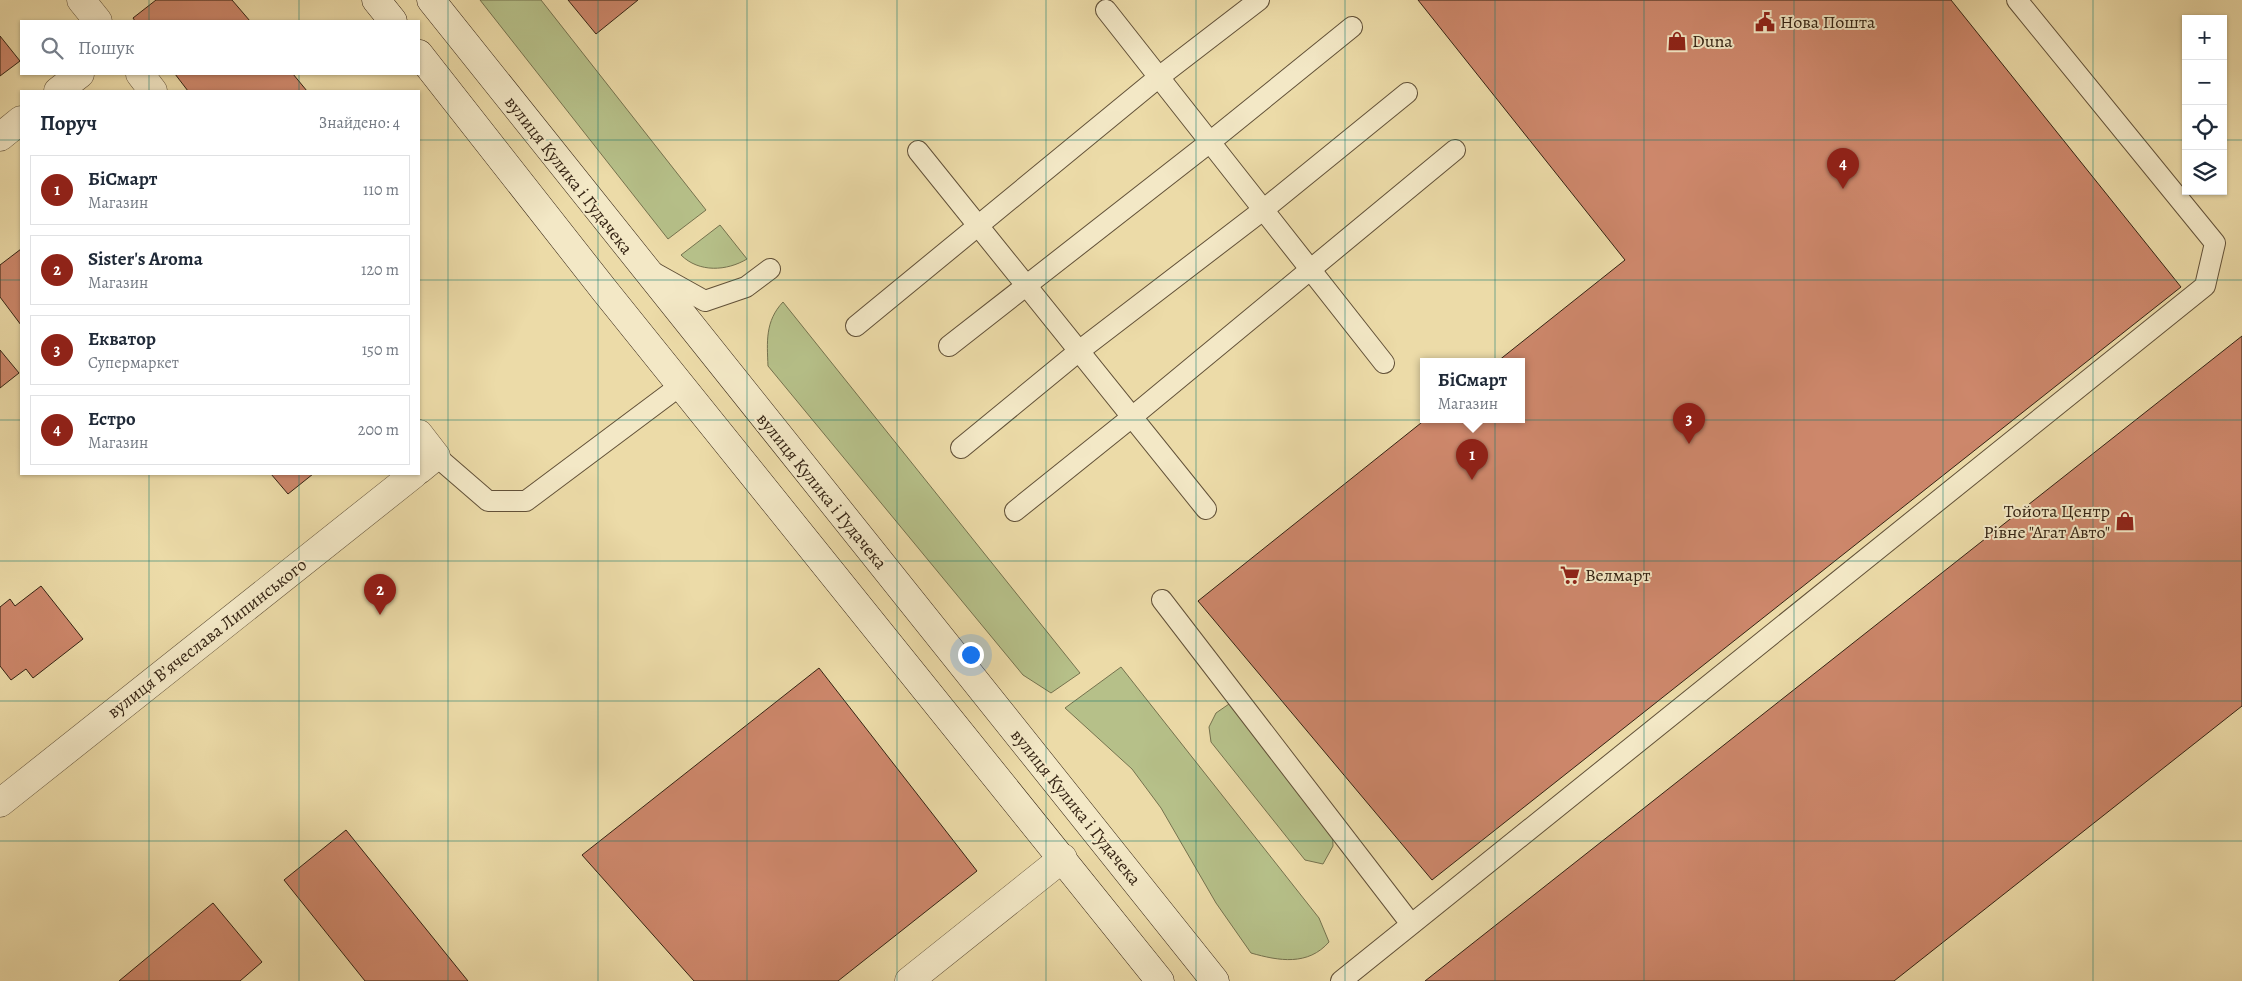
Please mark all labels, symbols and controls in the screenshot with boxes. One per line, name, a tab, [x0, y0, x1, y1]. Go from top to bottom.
place label: Нова Пошта	[1780, 10, 1876, 34]
public building icon: Нова Пошта	[1754, 11, 1776, 33]
map controls	[2182, 15, 2227, 195]
button: +	[2182, 15, 2227, 60]
search box	[20, 20, 420, 75]
place label: Duna	[1692, 29, 1733, 53]
shop icon: Duna	[1666, 30, 1688, 52]
icon: search	[38, 34, 66, 62]
text: Пошук	[78, 35, 135, 61]
button: −	[2182, 60, 2227, 105]
street label: вулиця Кулика і Гудачека	[500, 91, 639, 260]
button: locate	[2182, 105, 2227, 150]
text: Поруч	[40, 109, 97, 137]
text: Знайдено: 4	[319, 112, 400, 134]
pin: 4	[1827, 148, 1859, 189]
button: layers	[2182, 150, 2227, 195]
text: БіСмарт	[88, 166, 158, 192]
text: 1	[54, 179, 60, 201]
text: 110 m	[363, 179, 399, 201]
text: Магазин	[88, 192, 148, 214]
text: Sister's Aroma	[88, 246, 203, 272]
text: 2	[53, 259, 61, 281]
text: 120 m	[361, 259, 399, 281]
text: Магазин	[88, 272, 148, 294]
text: Екватор	[88, 326, 156, 352]
text: 3	[54, 339, 60, 361]
text: 150 m	[362, 339, 399, 361]
text: Супермаркет	[88, 352, 179, 374]
popup	[1420, 358, 1525, 423]
text: БіСмарт	[1438, 367, 1507, 393]
text: Магазин	[1438, 393, 1498, 415]
pin: 3	[1673, 403, 1705, 444]
text: Естро	[88, 406, 136, 432]
street label: вулиця Кулика і Гудачека	[751, 408, 893, 575]
text: 4	[53, 419, 61, 441]
text: 200 m	[358, 419, 399, 441]
text: Магазин	[88, 432, 148, 454]
pin: 1	[1456, 439, 1488, 480]
place label: Тойота Центр Рівне "Агат Авто"	[1984, 499, 2110, 544]
shop icon: Тойота Центр Рівне "Агат Авто"	[2114, 510, 2136, 532]
street label: вулиця Вʼячеслава Липинського	[102, 552, 312, 724]
place label: Велмарт	[1585, 563, 1651, 587]
supermarket icon: Велмарт	[1559, 564, 1581, 586]
pin: 2	[364, 574, 396, 615]
your location	[958, 642, 984, 668]
street label: вулиця Кулика і Гудачека	[1005, 724, 1147, 891]

